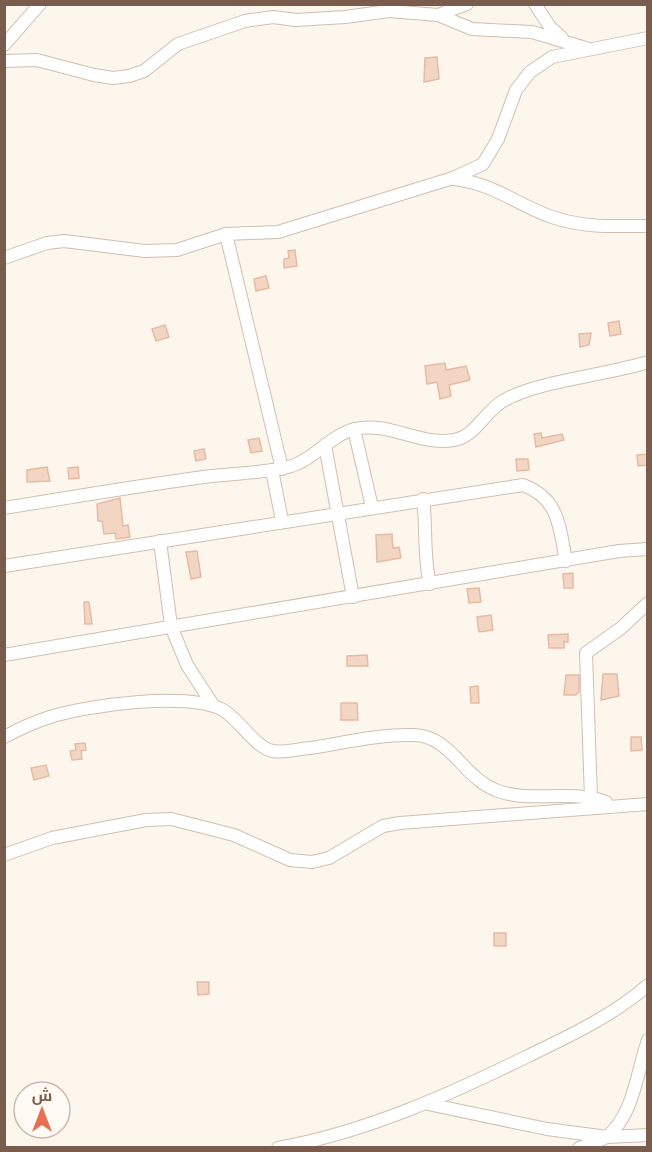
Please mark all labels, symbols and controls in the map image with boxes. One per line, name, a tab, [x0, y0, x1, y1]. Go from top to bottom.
north arrow	[12, 1080, 72, 1140]
text: ش	[32, 1084, 52, 1107]

